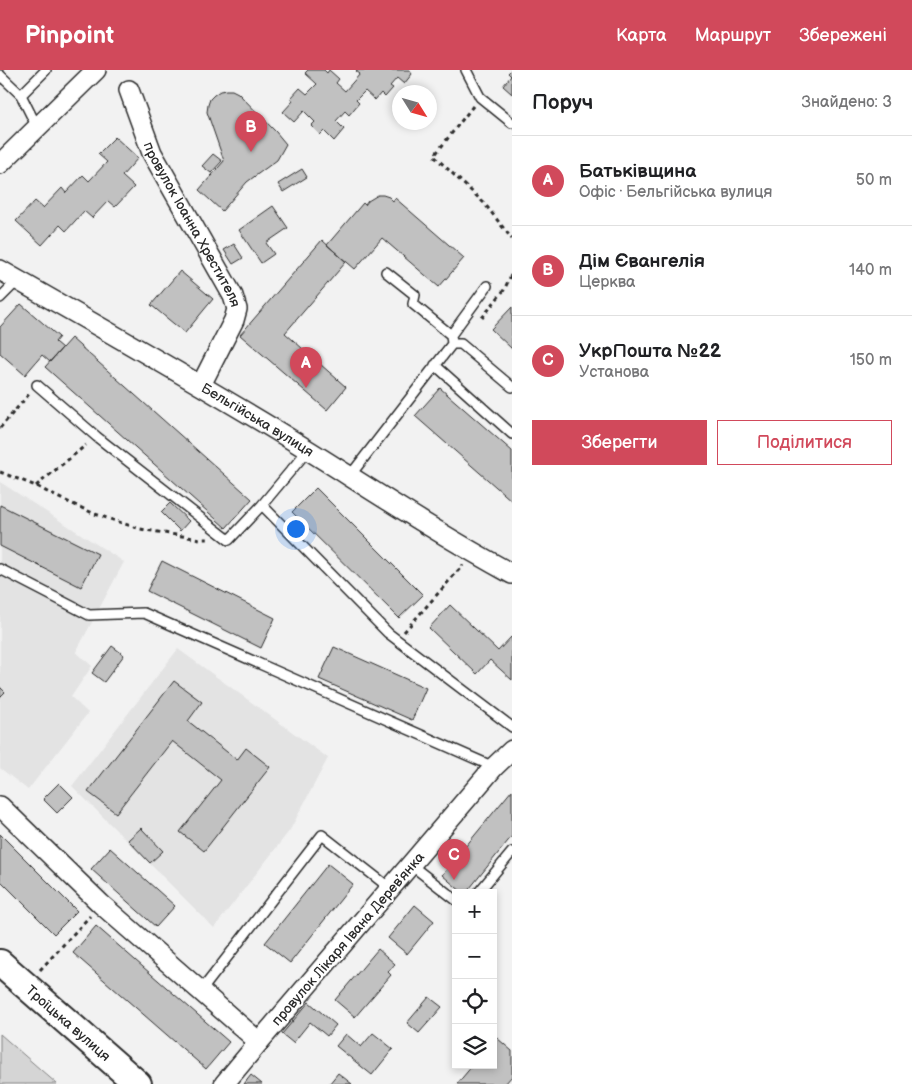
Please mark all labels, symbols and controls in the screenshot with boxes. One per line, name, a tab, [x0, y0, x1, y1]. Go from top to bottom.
text: Pinpoint	[25, 21, 114, 50]
text: Карта	[616, 25, 667, 46]
text: Маршрут	[695, 25, 771, 46]
text: Збережені	[799, 25, 887, 46]
north arrow	[392, 85, 437, 130]
text: Поруч	[532, 90, 593, 115]
text: Знайдено: 3	[802, 93, 892, 112]
pin: B	[235, 111, 267, 152]
street label: провулок Іоанна Хрестителя	[140, 139, 244, 309]
text: Батьківщина	[579, 160, 696, 183]
text: A	[543, 171, 553, 190]
text: 50 m	[856, 171, 892, 190]
text: Офіс · Бельгійська вулиця	[579, 183, 772, 202]
text: Дім Євангелія	[579, 250, 705, 273]
text: B	[542, 261, 554, 280]
text: 140 m	[849, 261, 892, 280]
text: Церква	[579, 273, 636, 292]
text: УкрПошта №22	[579, 340, 721, 363]
pin: A	[290, 347, 322, 388]
text: C	[542, 351, 554, 370]
text: 150 m	[850, 351, 892, 370]
text: Установа	[579, 363, 649, 382]
street label: Бельгійська вулиця	[199, 379, 317, 460]
button: Зберегти	[532, 420, 707, 465]
button: Поділитися	[717, 420, 892, 465]
your location	[283, 516, 309, 542]
pin: C	[438, 839, 470, 880]
street label: провулок Лікаря Івана Деревʼянка	[268, 848, 428, 1029]
map controls	[452, 889, 497, 1069]
button: +	[452, 889, 497, 934]
button: −	[452, 934, 497, 979]
button: locate	[452, 979, 497, 1024]
street label: Троїцька вулиця	[23, 981, 114, 1065]
button: layers	[452, 1024, 497, 1069]

